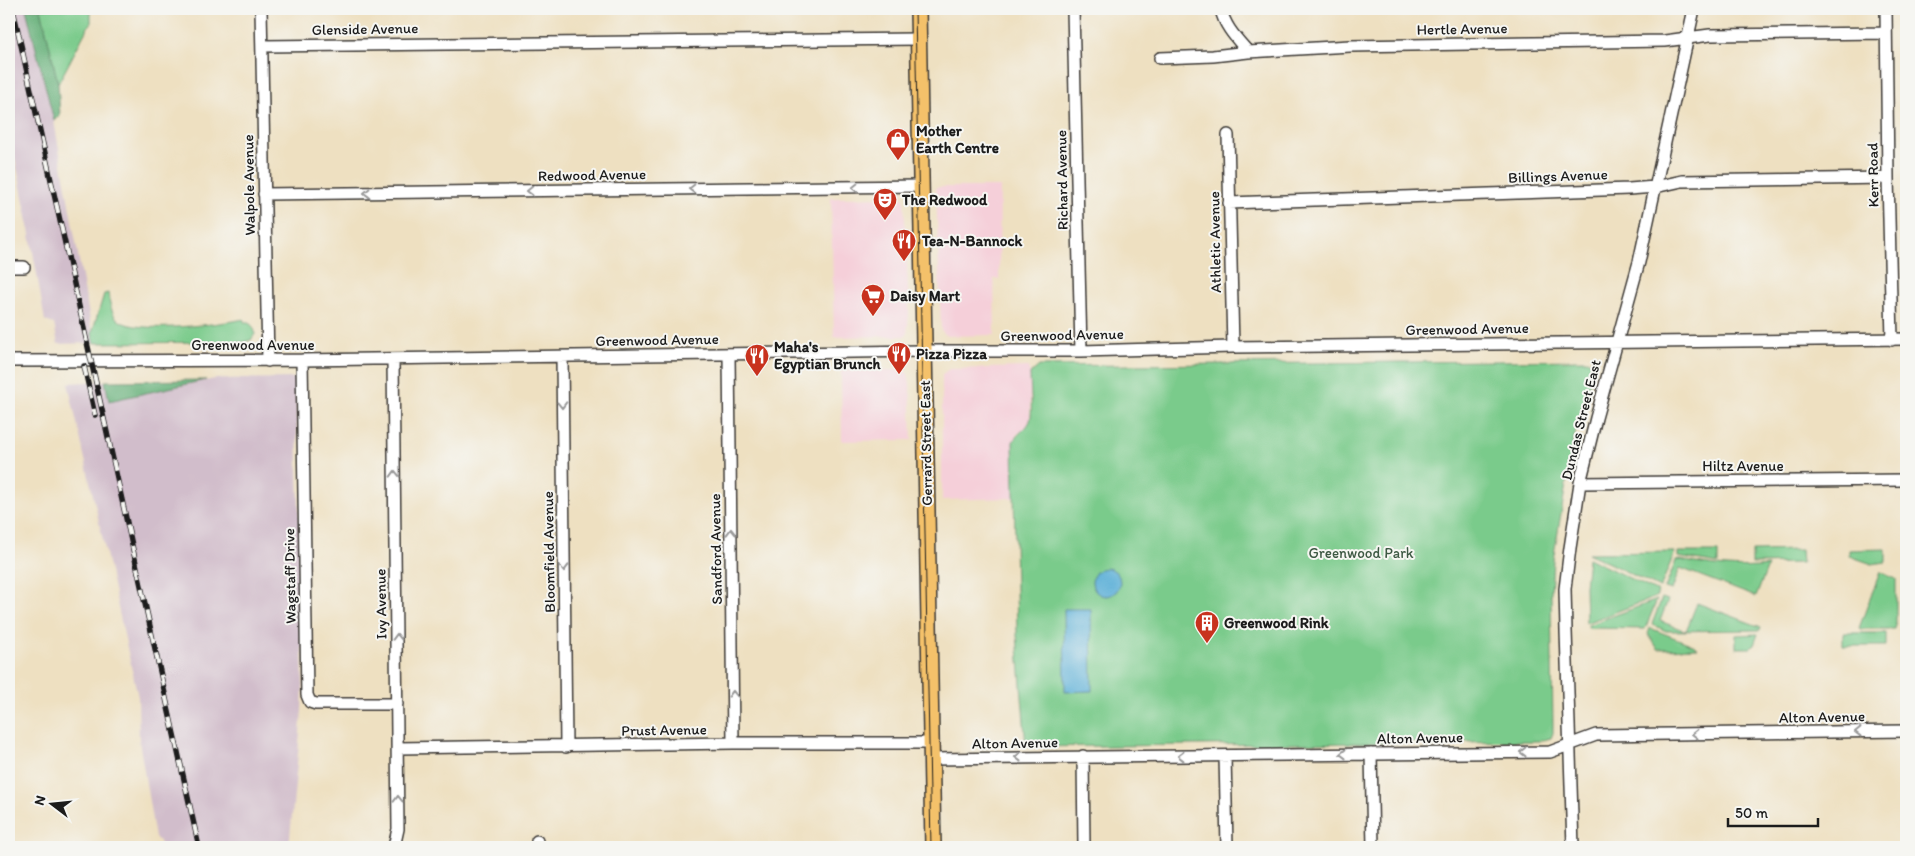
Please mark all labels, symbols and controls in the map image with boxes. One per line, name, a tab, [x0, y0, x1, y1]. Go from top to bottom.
street label: Glenside Avenue	[311, 19, 419, 39]
street label: Hertle Avenue	[1416, 19, 1508, 39]
place label: Mother Earth Centre	[916, 122, 999, 157]
shop icon: Mother Earth Centre	[885, 127, 911, 161]
street label: Richard Avenue	[1052, 130, 1072, 230]
street label: Walpole Avenue	[239, 134, 259, 236]
street label: Kerr Road	[1863, 143, 1883, 207]
street label: Redwood Avenue	[538, 165, 646, 185]
street label: Billings Avenue	[1508, 165, 1608, 187]
one-way arrow	[850, 182, 858, 193]
one-way arrow	[688, 184, 696, 194]
one-way arrow	[525, 186, 533, 197]
one-way arrow	[363, 187, 371, 198]
theatre icon: The Redwood	[872, 187, 898, 221]
place label: The Redwood	[901, 191, 988, 209]
street label: Athletic Avenue	[1205, 191, 1225, 293]
restaurant icon: Tea-N-Bannock	[891, 228, 917, 262]
place label: Tea-N-Bannock	[921, 232, 1022, 250]
supermarket icon: Daisy Mart	[860, 283, 886, 317]
place label: Daisy Mart	[890, 287, 961, 306]
street label: Greenwood Avenue	[1405, 319, 1529, 339]
street label: Greenwood Avenue	[1000, 325, 1124, 345]
street label: Greenwood Avenue	[595, 330, 719, 350]
street label: Greenwood Avenue	[191, 336, 315, 354]
place label: Maha's Egyptian Brunch	[774, 338, 881, 374]
restaurant icon: Pizza Pizza	[886, 341, 912, 375]
restaurant icon: Maha's Egyptian Brunch	[744, 343, 770, 377]
place label: Pizza Pizza	[916, 345, 987, 363]
street label: Dundas Street East	[1557, 358, 1605, 482]
street label: Gerrard Street East	[916, 380, 936, 506]
one-way arrow	[557, 402, 568, 410]
street label: Hiltz Avenue	[1702, 457, 1784, 475]
one-way arrow	[389, 470, 400, 478]
street label: Bloomfield Avenue	[539, 491, 559, 613]
street label: Sandford Avenue	[706, 493, 726, 605]
street label: Wagstaff Drive	[280, 528, 300, 624]
one-way arrow	[726, 528, 736, 536]
park label: Greenwood Park	[1308, 544, 1414, 562]
one-way arrow	[559, 564, 569, 572]
street label: Ivy Avenue	[371, 569, 391, 639]
building icon: Greenwood Rink	[1194, 610, 1220, 644]
place label: Greenwood Rink	[1224, 614, 1329, 632]
one-way arrow	[391, 632, 402, 640]
one-way arrow	[727, 690, 738, 698]
street label: Alton Avenue	[1779, 707, 1865, 727]
street label: Prust Avenue	[621, 720, 707, 740]
one-way arrow	[1853, 727, 1861, 737]
street label: Alton Avenue	[1377, 728, 1463, 748]
one-way arrow	[1691, 729, 1698, 739]
street label: Alton Avenue	[972, 733, 1058, 753]
one-way arrow	[1519, 747, 1527, 757]
one-way arrow	[1339, 749, 1347, 759]
one-way arrow	[1177, 751, 1184, 761]
one-way arrow	[1014, 752, 1022, 763]
north arrow	[28, 778, 78, 828]
text: N	[31, 794, 49, 807]
one-way arrow	[393, 795, 403, 802]
scale bar	[1728, 796, 1818, 828]
text: 50 m	[1735, 804, 1768, 822]

